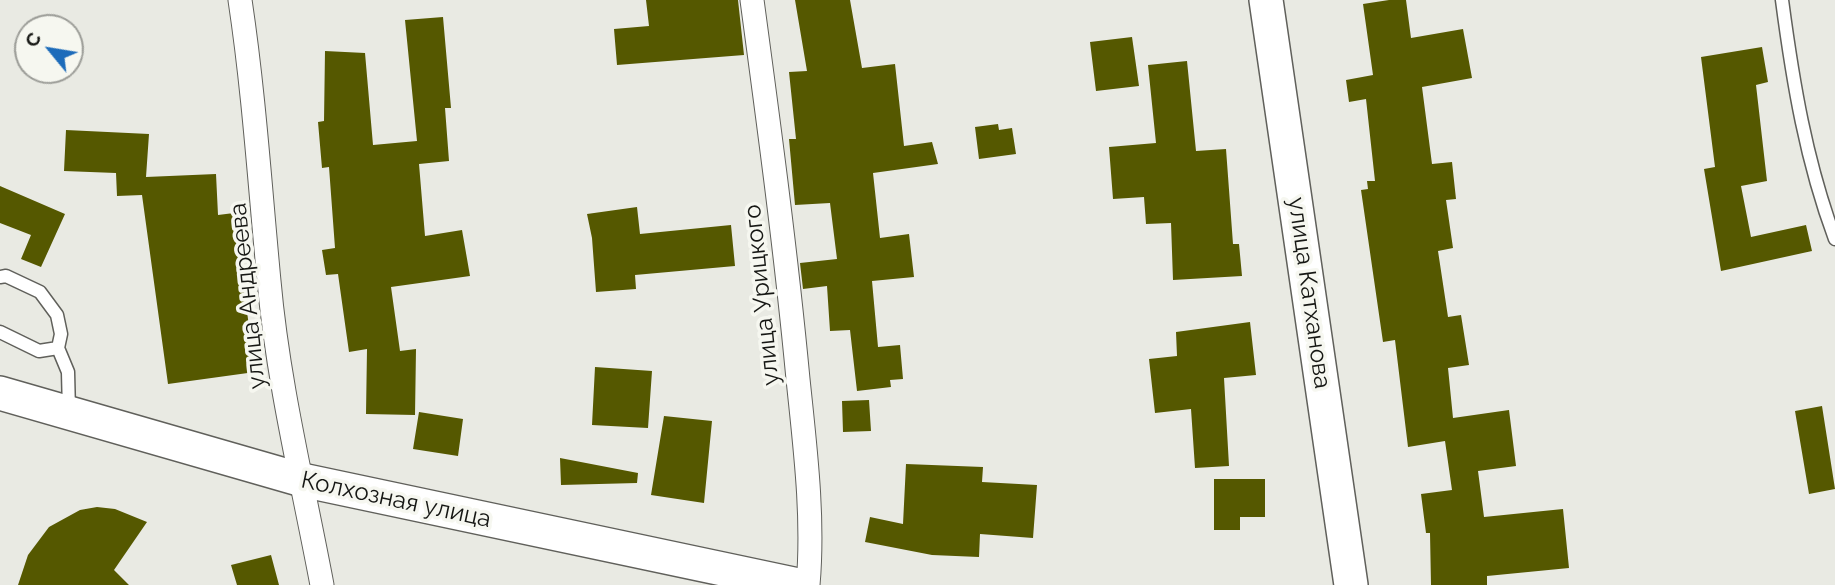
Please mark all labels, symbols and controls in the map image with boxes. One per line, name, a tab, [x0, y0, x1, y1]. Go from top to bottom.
north arrow	[14, 14, 84, 84]
text: С	[20, 28, 45, 51]
street label: улица Катханова	[1281, 196, 1337, 390]
street label: улица Андреева	[224, 201, 272, 391]
street label: улица Урицкого	[738, 203, 786, 387]
street label: Колхозная улица	[298, 466, 494, 534]

